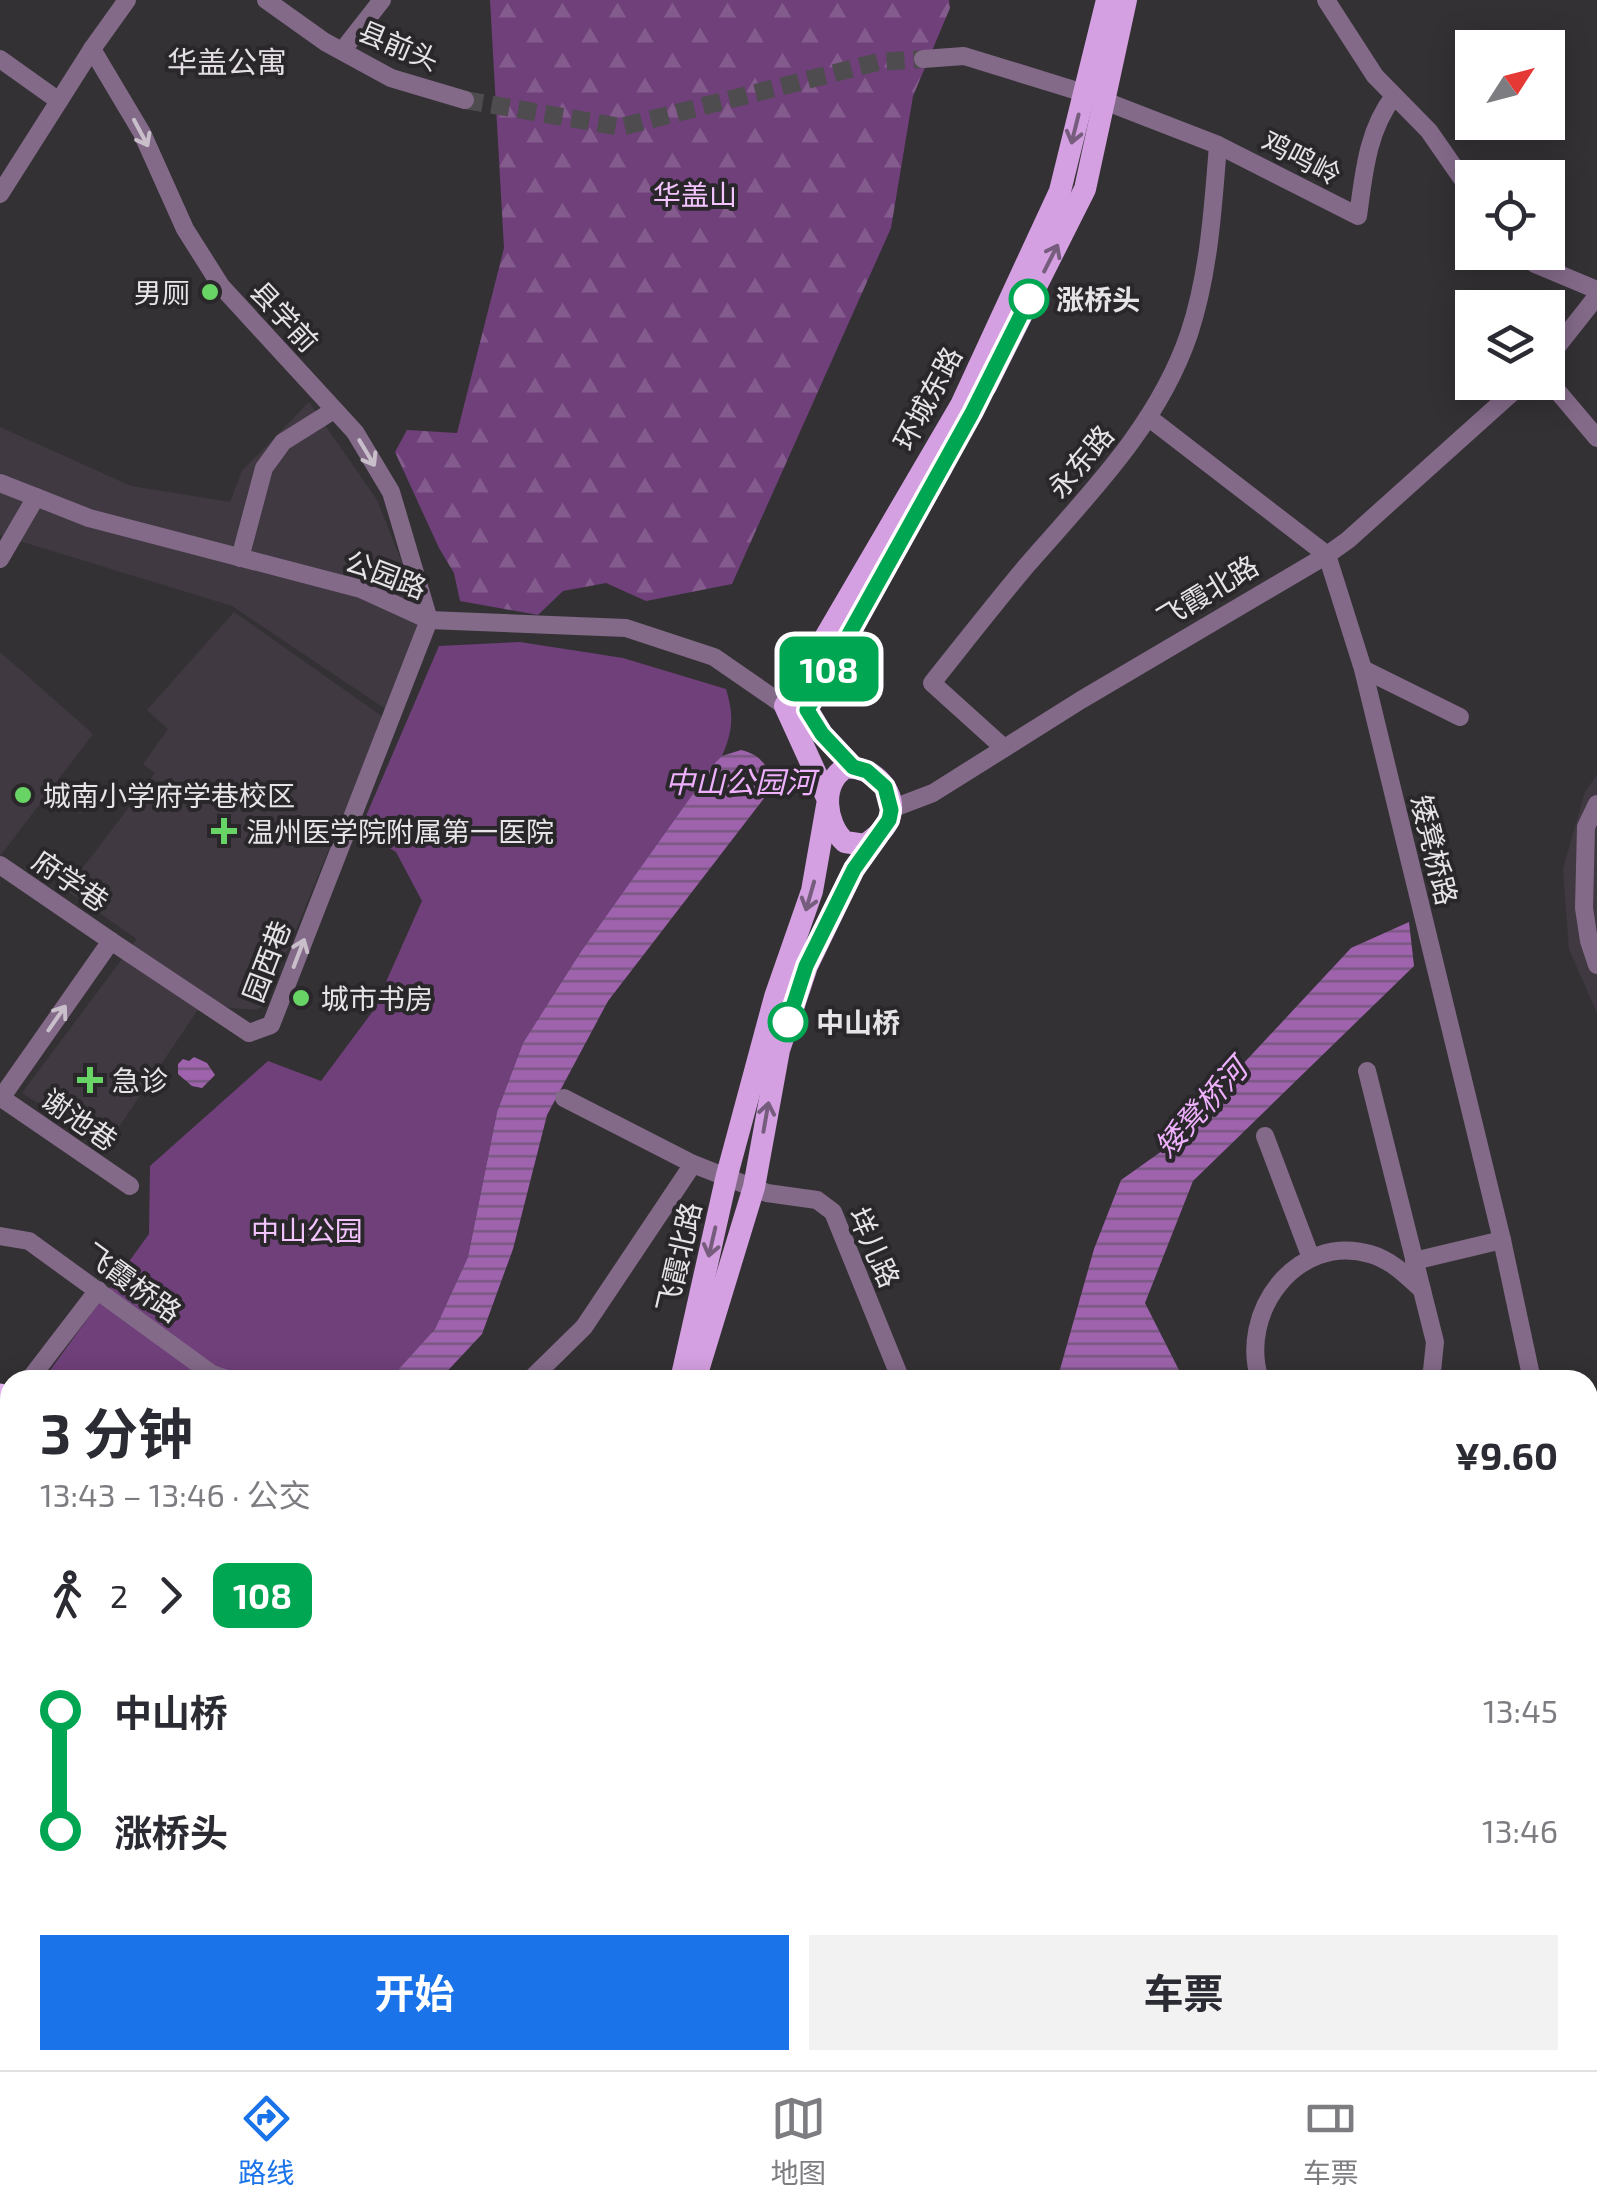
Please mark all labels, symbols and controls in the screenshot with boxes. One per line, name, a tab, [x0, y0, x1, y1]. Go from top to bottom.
street label: 县前头	[354, 13, 444, 77]
north arrow	[1455, 30, 1565, 140]
map controls	[1455, 30, 1565, 400]
district label: 华盖公寓	[167, 43, 287, 79]
one-way arrow	[1065, 112, 1083, 144]
one-way arrow	[132, 118, 151, 148]
street label: 鸡鸣岭	[1257, 123, 1347, 191]
button: locate	[1455, 160, 1565, 270]
park label: 华盖山	[653, 177, 737, 211]
one-way arrow	[1042, 243, 1061, 273]
street label: 县学前	[244, 274, 326, 358]
place label: 男厕	[134, 275, 190, 309]
marker: 涨桥头	[1010, 280, 1048, 318]
marker: 男厕	[199, 281, 221, 303]
place label: 涨桥头	[1056, 282, 1140, 316]
button: layers	[1455, 290, 1565, 400]
street label: 环城东路	[886, 341, 968, 455]
street label: 永东路	[1040, 418, 1120, 504]
one-way arrow	[357, 438, 377, 467]
street label: 公园路	[341, 543, 431, 605]
street label: 飞霞北路	[1150, 548, 1264, 634]
line badge: 108	[772, 636, 886, 702]
text: 108	[799, 648, 859, 690]
water label: 中山公园河	[665, 763, 820, 799]
place label: 城南小学府学巷校区	[43, 778, 295, 812]
marker: 城南小学府学巷校区	[12, 784, 34, 806]
street label: 矮凳桥路	[1405, 792, 1465, 908]
place label: 温州医学院附属第一医院	[246, 814, 554, 848]
marker: 温州医学院附属第一医院	[211, 818, 237, 844]
street label: 府学巷	[27, 842, 115, 918]
one-way arrow	[799, 880, 818, 911]
street label: 园西巷	[235, 916, 297, 1006]
one-way arrow	[291, 938, 309, 969]
place label: 城市书房	[321, 981, 433, 1015]
marker: 城市书房	[290, 987, 312, 1009]
marker: 中山桥	[769, 1003, 807, 1041]
one-way arrow	[46, 1004, 67, 1032]
place label: 中山桥	[816, 1005, 900, 1039]
water label: 矮凳桥河	[1146, 1047, 1257, 1164]
place label: 急诊	[112, 1063, 168, 1097]
marker: 急诊	[77, 1067, 103, 1093]
street label: 谢池巷	[36, 1081, 124, 1157]
one-way arrow	[758, 1102, 777, 1134]
street label: 飞霞北路	[649, 1199, 707, 1315]
street label: 垟儿路	[842, 1202, 908, 1292]
park label: 中山公园	[251, 1213, 363, 1247]
one-way arrow	[702, 1225, 720, 1257]
street label: 飞霞桥路	[78, 1235, 188, 1329]
text: 3 分钟	[40, 1399, 193, 1465]
text: ¥9.60	[1455, 1432, 1558, 1478]
text: 13:43 – 13:46 · 公交	[40, 1475, 311, 1513]
icon: walk	[40, 1568, 95, 1623]
icon: forward	[143, 1568, 198, 1623]
text: 108	[233, 1574, 292, 1616]
text: 2	[110, 1576, 128, 1614]
text: 中山桥	[114, 1689, 228, 1735]
text: 13:45	[1483, 1691, 1558, 1729]
text: 涨桥头	[114, 1809, 228, 1855]
text: 13:46	[1482, 1811, 1558, 1849]
button: 开始	[40, 1935, 789, 2050]
button: 车票	[809, 1935, 1558, 2050]
tab: 路线	[238, 2091, 294, 2191]
tab: 地图	[770, 2091, 827, 2191]
tab: 车票	[1303, 2091, 1359, 2191]

